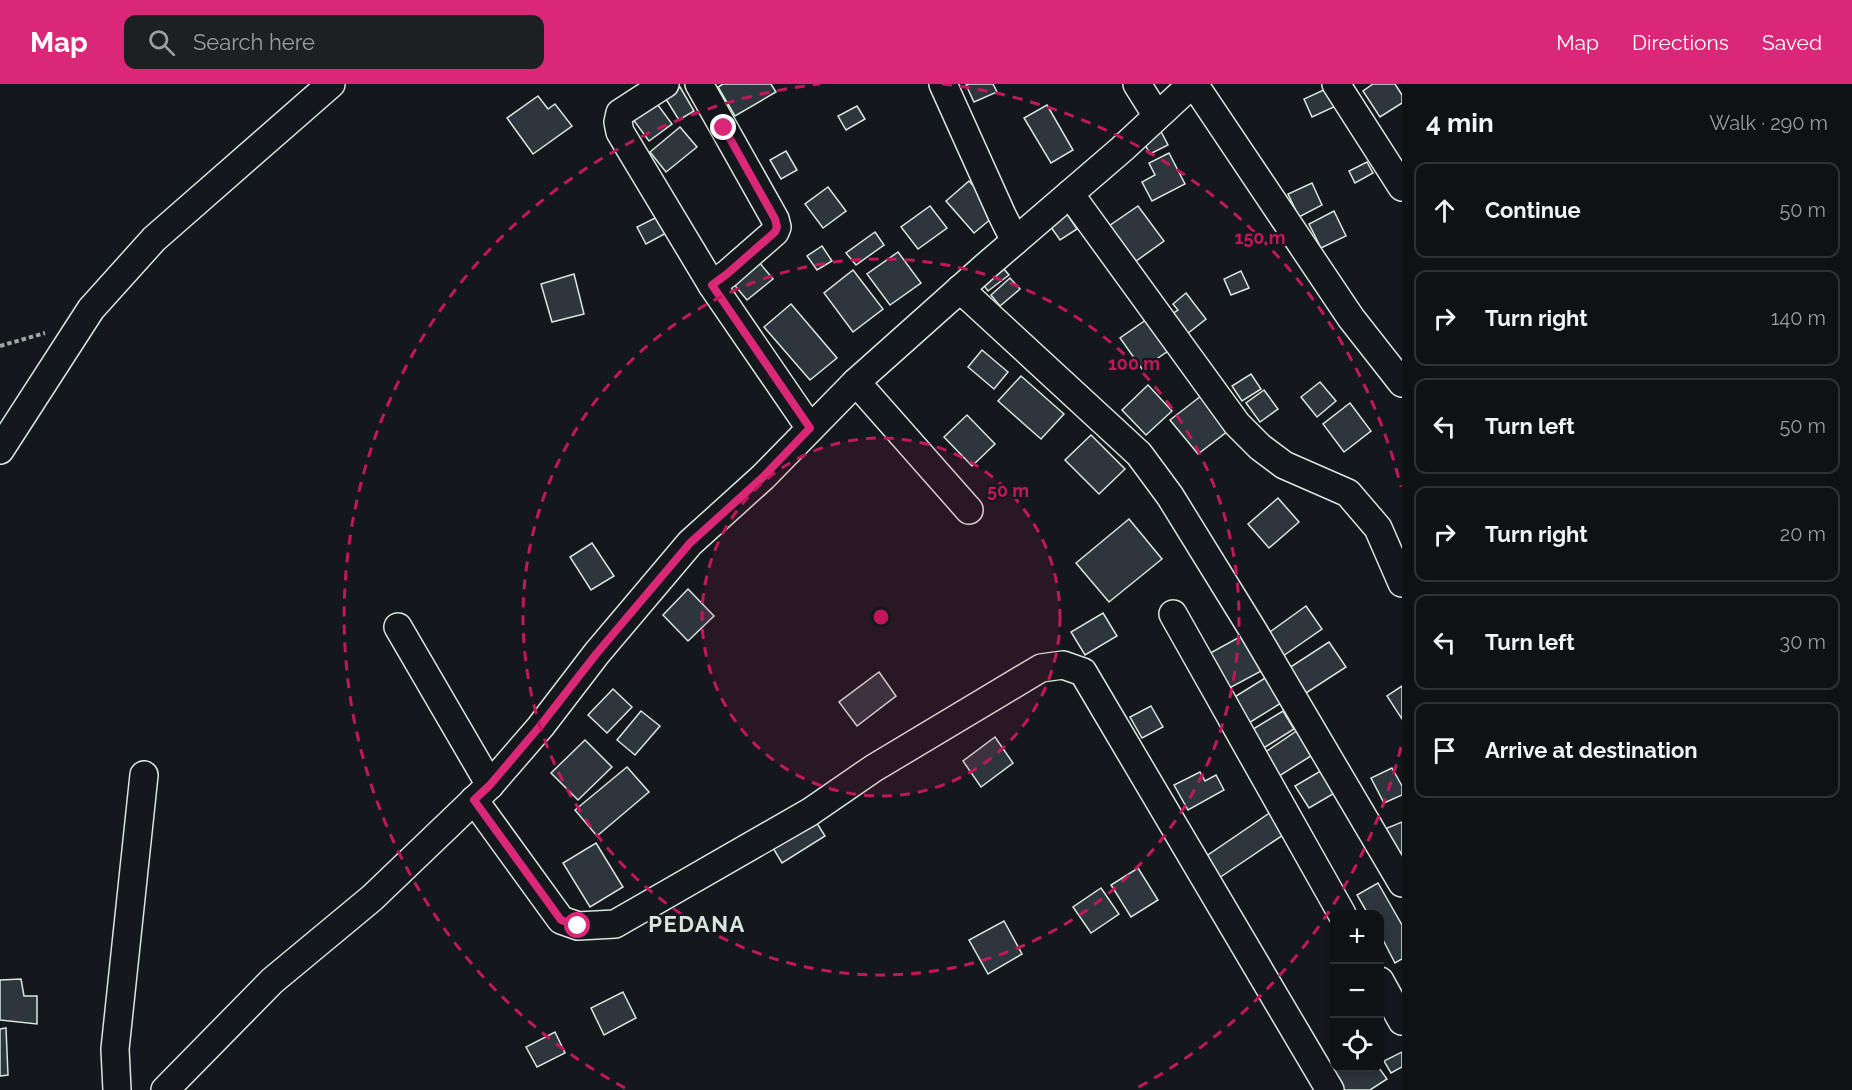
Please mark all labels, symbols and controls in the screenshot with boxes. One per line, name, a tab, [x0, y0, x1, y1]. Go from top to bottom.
search box	[124, 15, 544, 69]
text: Map	[30, 26, 88, 59]
icon: search	[145, 26, 178, 59]
text: Search here	[193, 29, 315, 55]
text: Map	[1556, 30, 1599, 55]
text: Directions	[1632, 30, 1729, 55]
text: Saved	[1762, 30, 1822, 55]
text: 4 min	[1426, 108, 1494, 138]
text: Walk · 290 m	[1709, 111, 1828, 135]
route end	[710, 114, 736, 140]
icon: ahead	[1428, 194, 1461, 227]
text: Continue	[1485, 197, 1581, 223]
text: 50 m	[1779, 198, 1826, 222]
text: 150 m	[1235, 227, 1286, 248]
icon: right	[1428, 302, 1461, 335]
text: Turn right	[1485, 305, 1588, 331]
text: 140 m	[1771, 306, 1826, 330]
text: 100 m	[1108, 353, 1160, 374]
icon: left	[1428, 410, 1461, 443]
text: Turn left	[1485, 413, 1575, 439]
text: 50 m	[1779, 414, 1826, 438]
text: 50 m	[987, 480, 1029, 501]
icon: right	[1428, 518, 1461, 551]
text: Turn right	[1485, 521, 1588, 547]
text: 20 m	[1780, 522, 1826, 546]
centre of rings	[871, 607, 891, 627]
icon: left	[1428, 626, 1461, 659]
text: Turn left	[1485, 629, 1575, 655]
text: 30 m	[1780, 630, 1826, 654]
icon: arrive	[1428, 734, 1461, 767]
text: Arrive at destination	[1485, 737, 1698, 763]
map controls	[1330, 910, 1384, 1072]
button: +	[1330, 910, 1384, 964]
district label: PEDANA	[648, 911, 746, 937]
route start	[564, 912, 590, 938]
button: −	[1330, 964, 1384, 1018]
button: locate	[1330, 1018, 1384, 1072]

